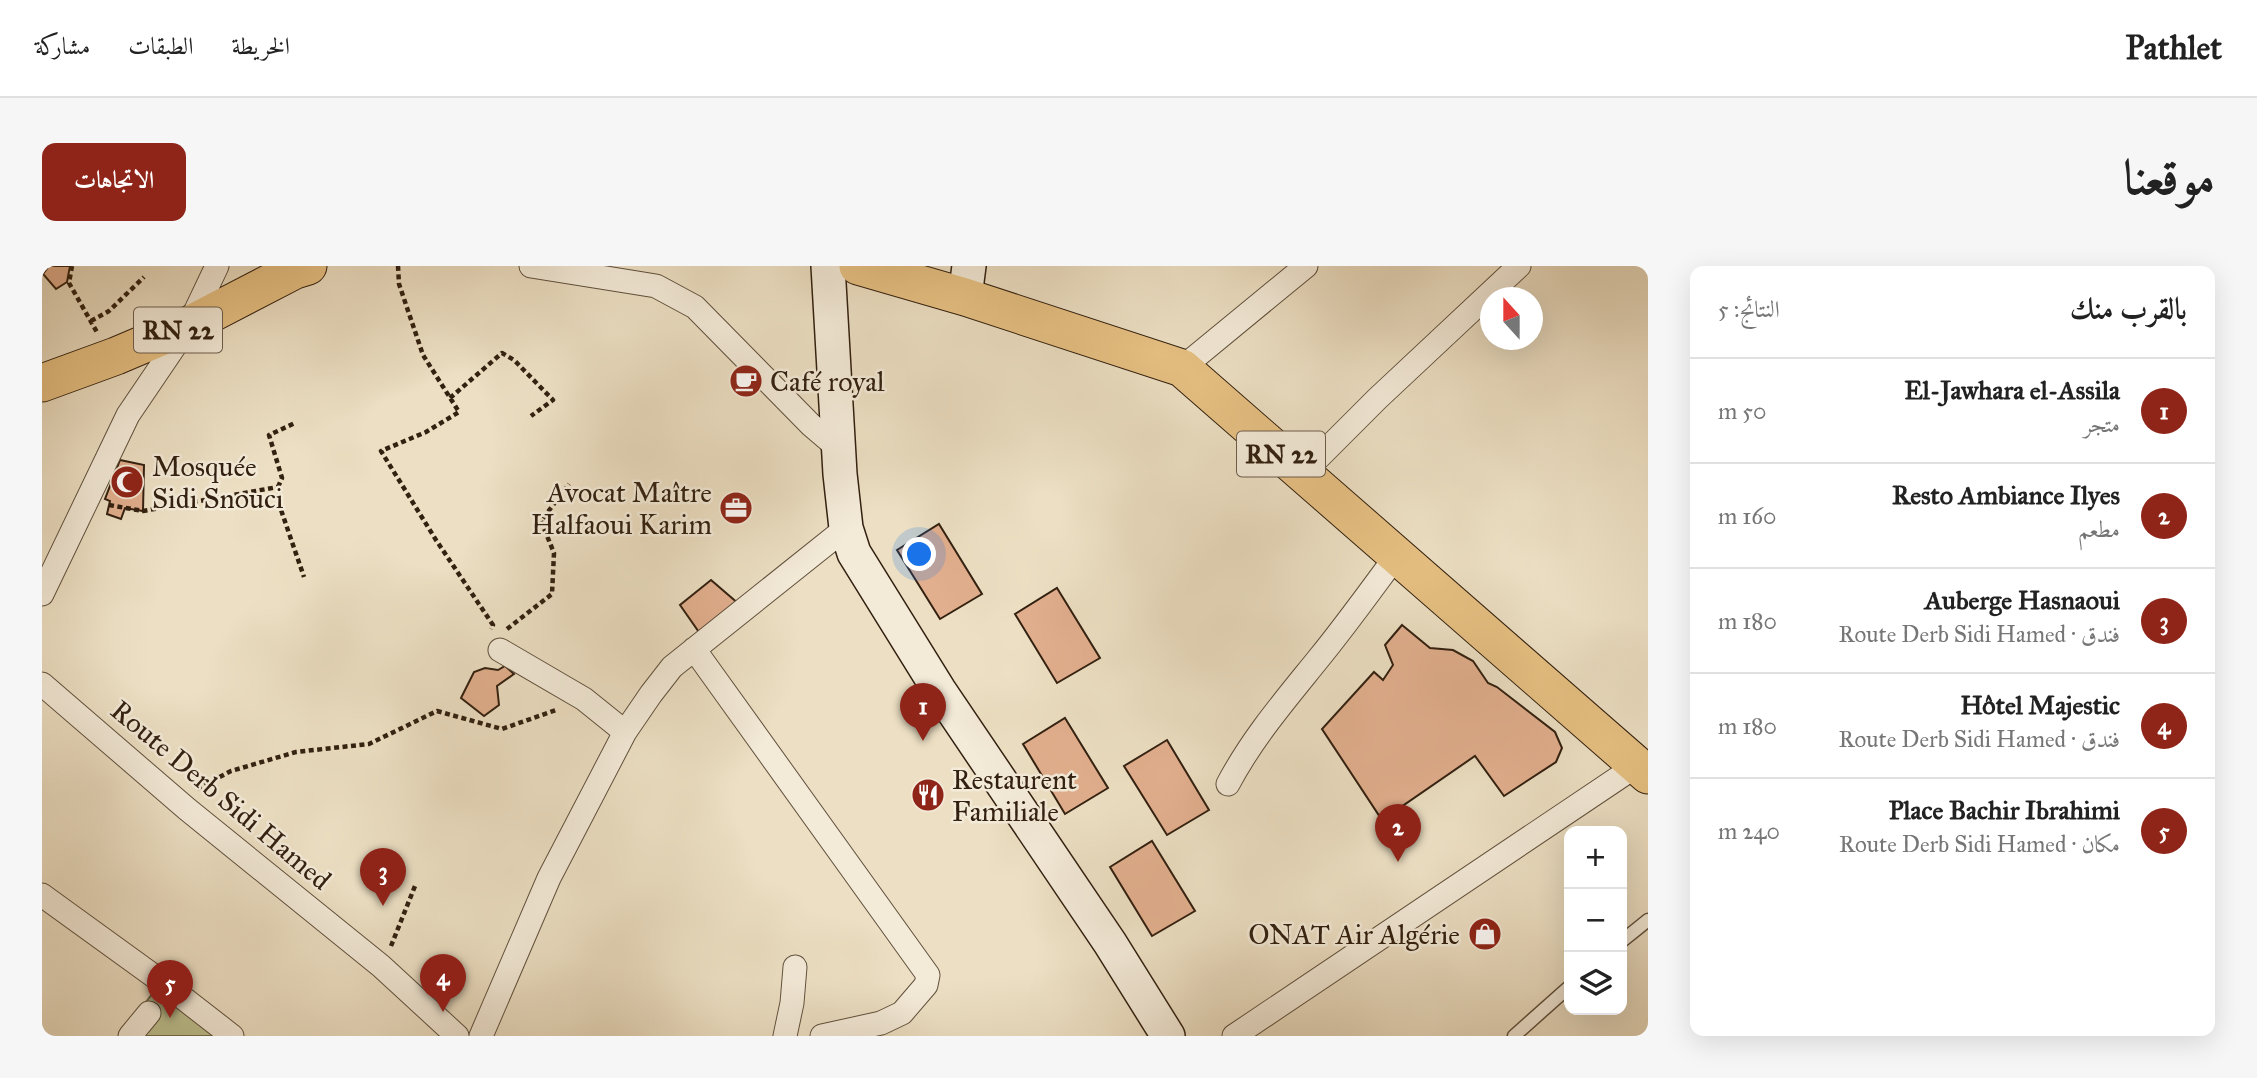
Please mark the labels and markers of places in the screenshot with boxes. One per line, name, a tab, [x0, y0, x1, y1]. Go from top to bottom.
cafe icon: Café royal	[727, 362, 765, 400]
place label: Café royal	[770, 364, 885, 399]
place label: Mosquée Sidi Snouci	[152, 449, 284, 516]
mosque icon: Mosquée Sidi Snouci	[108, 463, 146, 501]
place label: Avocat Maître Halfaoui Karim	[531, 475, 712, 542]
office icon: Avocat Maître Halfaoui Karim	[717, 489, 755, 527]
pin: 1	[900, 683, 946, 741]
place label: Restaurent Familiale	[952, 762, 1077, 829]
restaurant icon: Restaurent Familiale	[909, 776, 947, 814]
pin: 2	[1375, 804, 1421, 862]
pin: 3	[360, 848, 406, 906]
shop icon: ONAT Air Algérie	[1466, 915, 1504, 953]
place label: ONAT Air Algérie	[1248, 917, 1460, 952]
pin: 4	[420, 954, 466, 1012]
pin: 5	[147, 960, 193, 1018]

